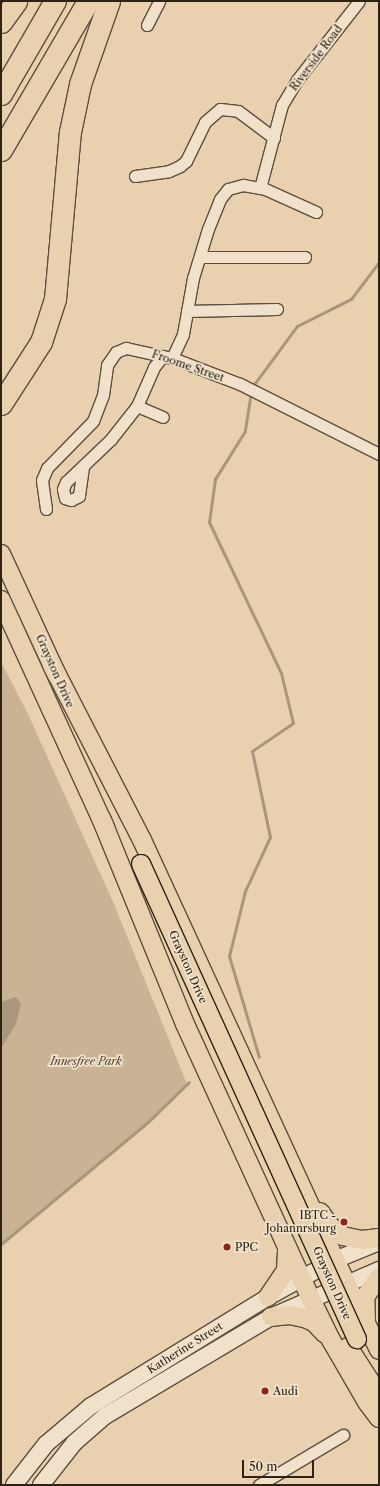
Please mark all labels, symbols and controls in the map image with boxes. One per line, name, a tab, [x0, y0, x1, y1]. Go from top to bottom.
street label: Riverside Road	[287, 23, 345, 93]
street label: Froome Street	[150, 347, 226, 385]
street label: Grayston Drive	[33, 632, 77, 710]
street label: Grayston Drive	[166, 928, 210, 1006]
park label: Innesfree Park	[50, 1054, 122, 1068]
place label: IBTC - Johannrsburg	[266, 1209, 336, 1235]
marker: IBTC - Johannrsburg	[339, 1217, 349, 1227]
place label: PPC	[235, 1240, 258, 1254]
marker: PPC	[222, 1242, 232, 1252]
street label: Grayston Drive	[310, 1244, 354, 1322]
street label: Katherine Street	[145, 1320, 225, 1376]
place label: Audi	[273, 1384, 298, 1398]
marker: Audi	[260, 1386, 270, 1396]
scale bar	[244, 1452, 316, 1478]
text: 50 m	[249, 1459, 278, 1474]

